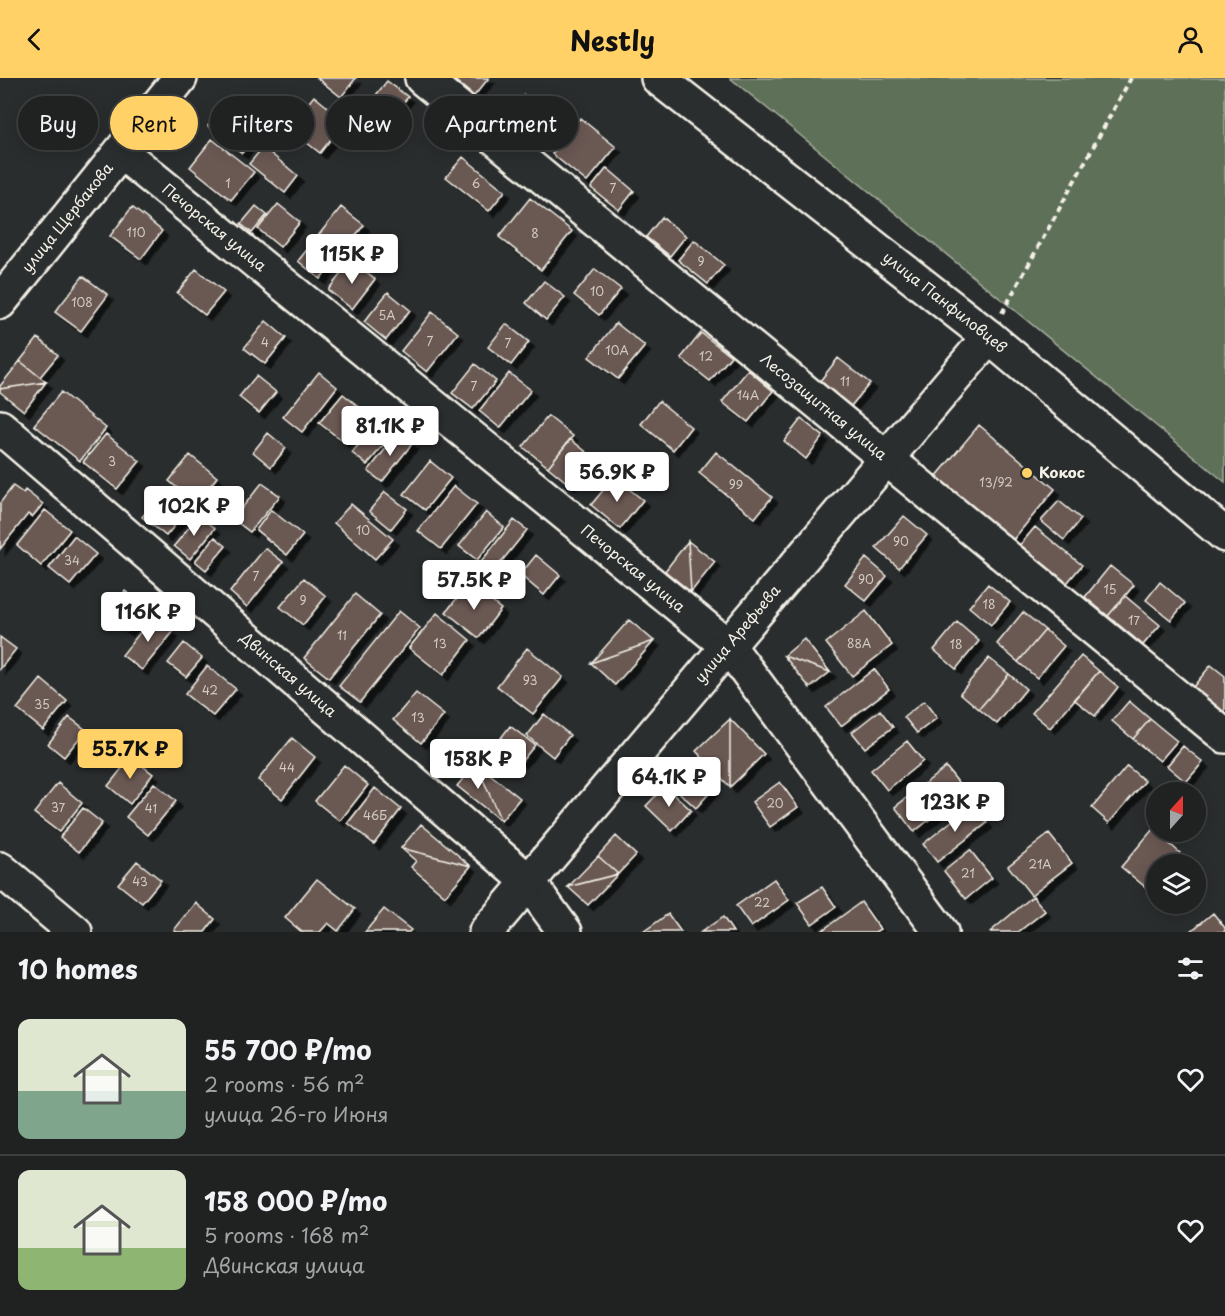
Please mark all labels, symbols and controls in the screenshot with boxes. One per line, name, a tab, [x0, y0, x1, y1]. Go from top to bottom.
text: Nestly	[570, 19, 655, 60]
icon: back	[18, 23, 51, 56]
icon: person	[1174, 23, 1207, 56]
chip: Buy	[18, 96, 98, 150]
chip: Rent	[110, 96, 198, 150]
chip: Filters	[210, 96, 314, 150]
chip: New	[326, 96, 412, 150]
chip: Apartment	[424, 96, 578, 150]
street label: улица Щербакова	[15, 156, 118, 277]
house number: 1	[225, 174, 231, 192]
house number: 6	[472, 174, 480, 192]
street label: Печорская улица	[158, 177, 273, 276]
house number: 7	[610, 179, 617, 197]
house number: 110	[127, 223, 146, 241]
house number: 8	[531, 224, 539, 242]
pin: 115K ₽	[303, 234, 401, 285]
text: 115K ₽	[320, 238, 384, 268]
street label: улица Панфиловцев	[878, 245, 1013, 358]
house number: 9	[697, 252, 705, 270]
house number: 10	[590, 282, 604, 300]
house number: 108	[71, 293, 93, 311]
house number: 5А	[379, 306, 395, 324]
house number: 7	[427, 332, 434, 350]
house number: 4	[261, 333, 269, 351]
house number: 7	[505, 334, 512, 352]
house number: 10А	[605, 341, 629, 359]
house number: 12	[699, 347, 713, 365]
street label: Лесозащитная улица	[756, 347, 893, 465]
house number: 11	[840, 372, 850, 390]
house number: 7	[471, 377, 478, 395]
house number: 14А	[737, 386, 759, 404]
pin: 81.1K ₽	[335, 406, 445, 457]
text: 81.1K ₽	[356, 410, 424, 440]
house number: 3	[108, 452, 116, 470]
pin: 56.9K ₽	[562, 452, 672, 503]
text: 56.9K ₽	[579, 456, 655, 486]
place label: Кокос	[1039, 460, 1085, 483]
marker: Кокос	[1020, 466, 1034, 480]
house number: 13/92	[979, 473, 1013, 491]
house number: 99	[729, 475, 743, 493]
pin: 102K ₽	[145, 486, 243, 537]
text: 102K ₽	[158, 490, 230, 520]
street label: Печорская улица	[577, 518, 691, 617]
house number: 10	[356, 521, 370, 539]
house number: 90	[893, 532, 909, 550]
house number: 34	[64, 551, 80, 569]
pin: 57.5K ₽	[419, 560, 529, 611]
text: 57.5K ₽	[436, 564, 512, 594]
house number: 7	[253, 567, 260, 585]
house number: 90	[858, 570, 874, 588]
street label: улица Арефьева	[688, 578, 785, 687]
house number: 15	[1103, 580, 1117, 598]
house number: 9	[299, 591, 307, 609]
pin: 116K ₽	[99, 592, 197, 643]
house number: 18	[983, 595, 995, 613]
text: 116K ₽	[115, 596, 181, 626]
house number: 17	[1128, 611, 1140, 629]
street label: Двинская улица	[235, 625, 343, 722]
house number: 11	[337, 626, 347, 644]
house number: 13	[433, 634, 447, 652]
house number: 88А	[847, 634, 871, 652]
house number: 18	[950, 635, 962, 653]
house number: 93	[523, 671, 537, 689]
house number: 42	[202, 681, 218, 699]
house number: 35	[34, 695, 50, 713]
house number: 13	[411, 708, 425, 726]
pin: 55.7K ₽	[75, 729, 185, 780]
text: 55.7K ₽	[92, 733, 168, 763]
pin: 158K ₽	[429, 739, 527, 790]
text: 158K ₽	[444, 743, 512, 773]
pin: 64.1K ₽	[614, 757, 724, 808]
house number: 44	[279, 758, 295, 776]
text: 64.1K ₽	[632, 761, 706, 791]
pin: 123K ₽	[906, 782, 1004, 833]
north arrow	[1146, 782, 1206, 842]
map controls	[1146, 782, 1206, 914]
text: 123K ₽	[920, 786, 990, 816]
house number: 20	[766, 794, 784, 812]
house number: 37	[51, 798, 66, 816]
house number: 41	[145, 799, 157, 817]
house number: 46Б	[363, 806, 387, 824]
button: layers	[1146, 854, 1206, 914]
house number: 21А	[1028, 855, 1052, 873]
house number: 21	[961, 864, 975, 882]
house number: 43	[132, 872, 148, 890]
house number: 22	[754, 893, 770, 911]
text: 10 homes	[18, 949, 138, 988]
icon: filters	[1174, 952, 1207, 985]
text: 55 700 ₽/mo	[204, 1030, 372, 1069]
icon: home	[66, 1043, 138, 1115]
icon: heart	[1174, 1063, 1207, 1096]
text: 2 rooms · 56 m²	[204, 1069, 365, 1099]
text: улица 26-го Июня	[204, 1099, 389, 1129]
text: 158 000 ₽/mo	[204, 1181, 387, 1220]
icon: home	[66, 1194, 138, 1266]
icon: heart	[1174, 1214, 1207, 1247]
text: 5 rooms · 168 m²	[204, 1220, 369, 1250]
text: Двинская улица	[204, 1250, 365, 1280]

